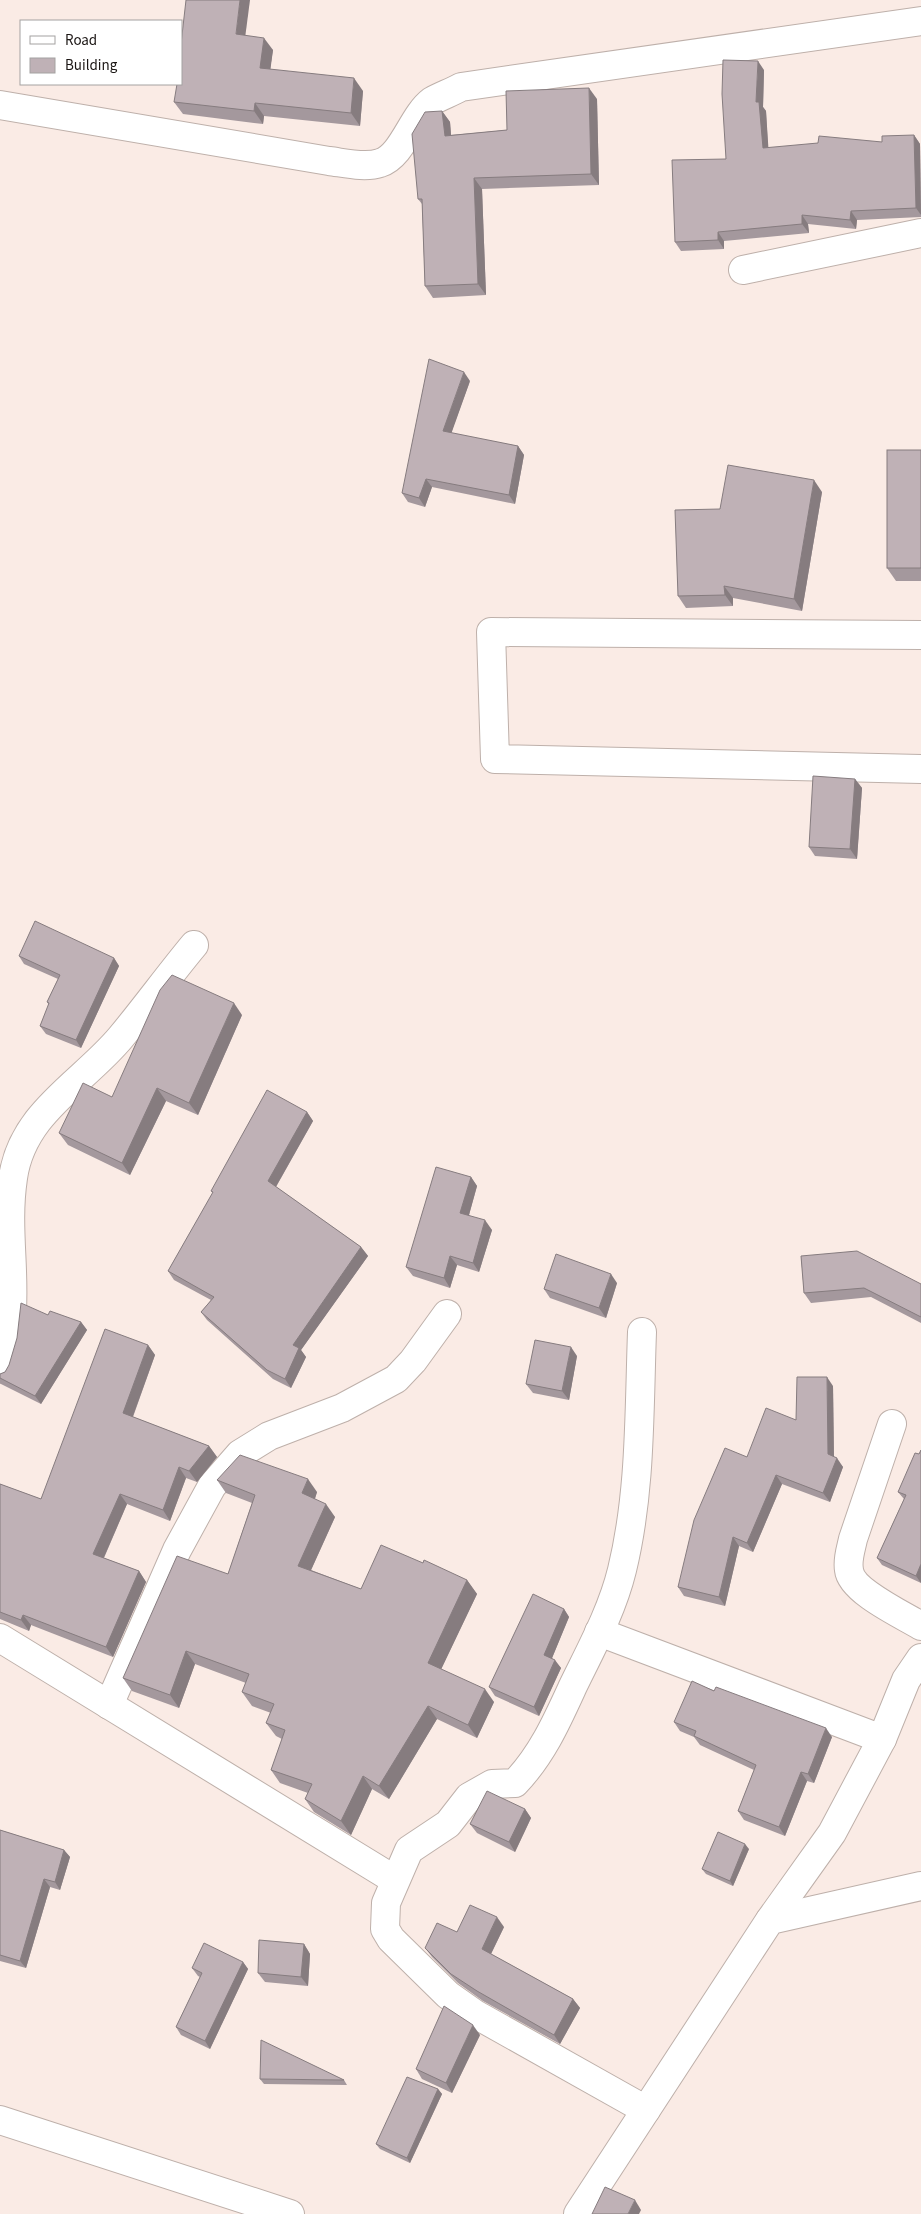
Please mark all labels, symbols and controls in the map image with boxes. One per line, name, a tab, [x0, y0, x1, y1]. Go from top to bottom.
legend	[20, 20, 182, 85]
text: Road	[65, 30, 97, 51]
text: Building	[65, 55, 118, 76]

